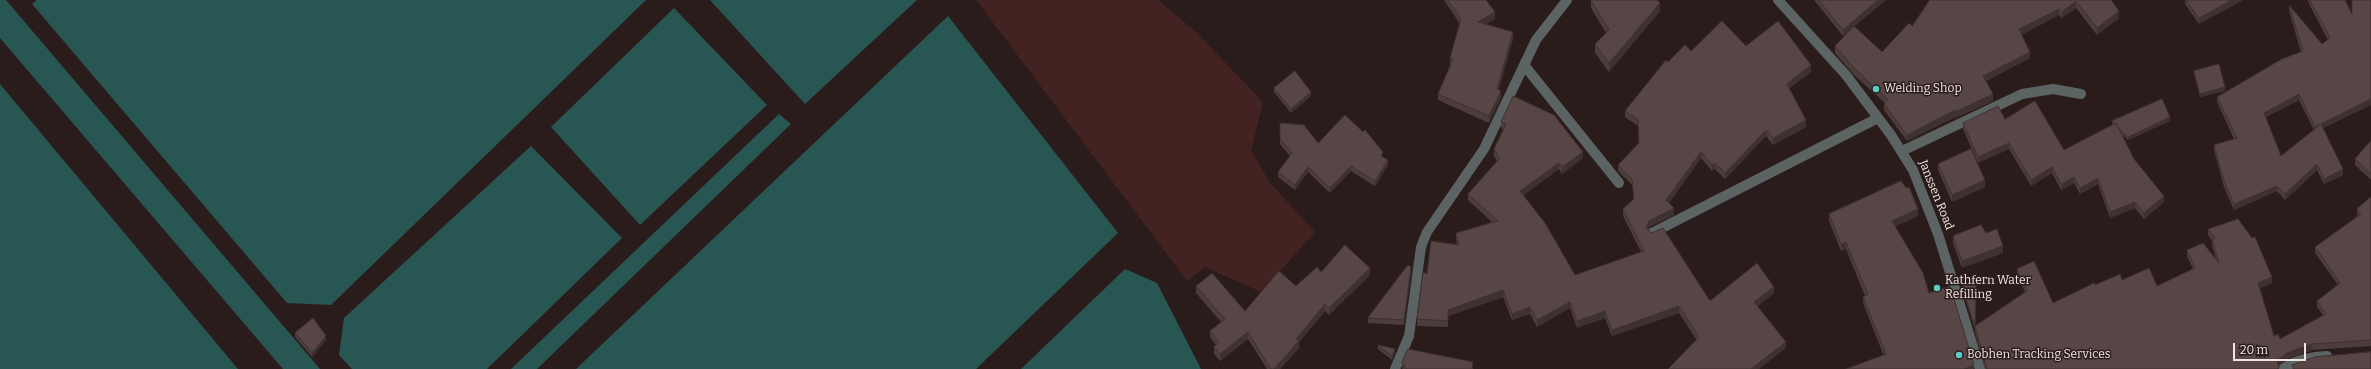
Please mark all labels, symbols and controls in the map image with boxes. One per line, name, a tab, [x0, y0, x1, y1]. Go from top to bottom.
place label: Welding Shop	[1884, 82, 1962, 96]
marker: Welding Shop	[1871, 84, 1881, 94]
street label: Janssen Road	[1915, 158, 1957, 232]
place label: Kathfern Water Refilling	[1945, 274, 2031, 302]
marker: Kathfern Water Refilling	[1932, 283, 1942, 293]
scale bar	[2235, 335, 2308, 361]
text: 20 m	[2240, 343, 2268, 357]
place label: Bobhen Tracking Services	[1967, 348, 2111, 362]
marker: Bobhen Tracking Services	[1954, 350, 1964, 360]

